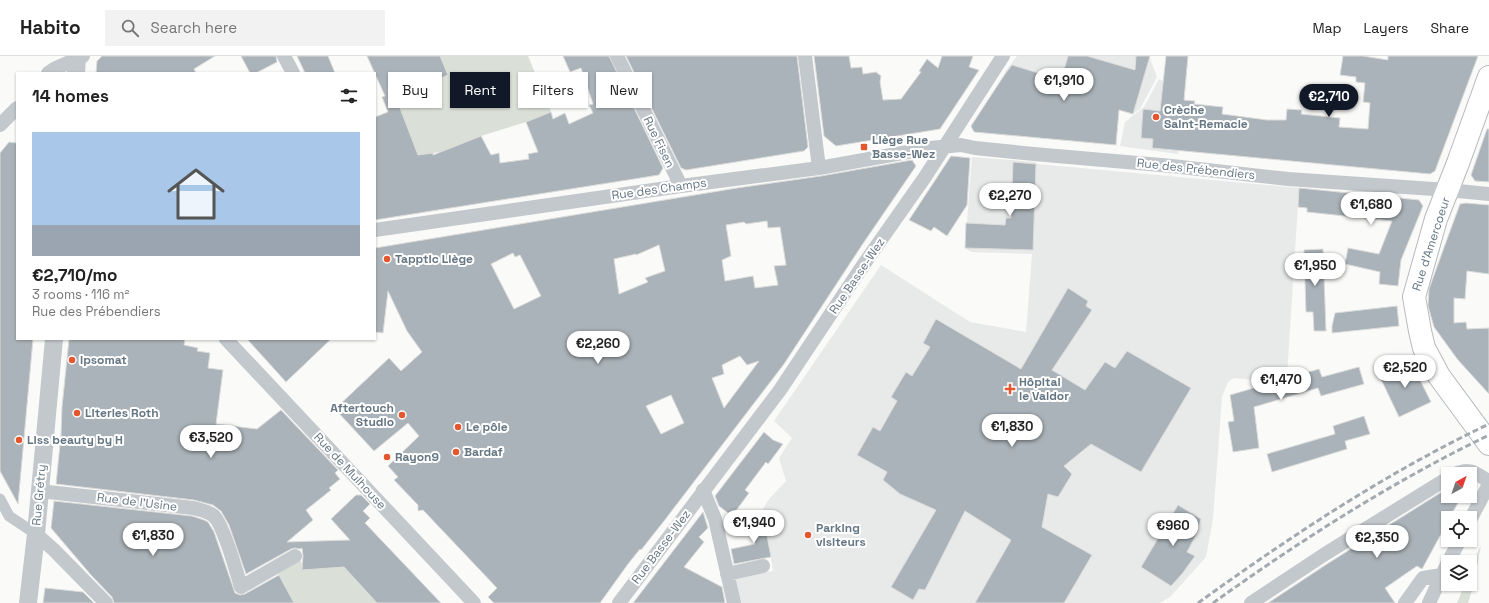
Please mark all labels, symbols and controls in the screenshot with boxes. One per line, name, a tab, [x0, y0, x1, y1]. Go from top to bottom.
search box	[105, 10, 385, 46]
text: Habito	[20, 15, 81, 40]
icon: search	[119, 17, 141, 39]
text: Search here	[151, 18, 237, 37]
text: Map	[1312, 19, 1342, 37]
text: Layers	[1364, 19, 1408, 37]
text: Share	[1430, 19, 1469, 37]
pin: €1,910	[1031, 68, 1097, 102]
chip: Buy	[388, 72, 442, 108]
chip: Rent	[450, 72, 510, 108]
chip: Filters	[518, 72, 588, 108]
chip: New	[596, 72, 652, 108]
text: €1,910	[1044, 72, 1084, 89]
pin: €2,710	[1296, 84, 1362, 118]
text: 14 homes	[32, 85, 109, 107]
icon: filters	[338, 85, 360, 107]
text: €2,710	[1308, 88, 1350, 105]
place label: Crèche Saint-Remacle	[1164, 102, 1248, 132]
marker: Crèche Saint-Remacle	[1151, 112, 1161, 122]
street label: Rue Fisen	[640, 114, 678, 170]
place label: Liège Rue Basse-Wez	[872, 132, 935, 162]
marker: Liège Rue Basse-Wez	[859, 142, 869, 152]
street label: Rue des Prébendiers	[1136, 155, 1256, 183]
icon: home	[160, 158, 232, 230]
street label: Rue des Champs	[611, 174, 707, 204]
pin: €2,270	[977, 183, 1043, 217]
text: €2,270	[988, 187, 1032, 204]
pin: €1,680	[1338, 192, 1404, 226]
street label: Rue d'Amercoeur	[1408, 195, 1454, 293]
text: €1,680	[1350, 196, 1392, 213]
street label: Rue Basse-Wez	[826, 235, 888, 317]
place label: Tapptic Liège	[395, 251, 473, 267]
pin: €1,950	[1282, 253, 1348, 287]
marker: Tapptic Liège	[382, 254, 392, 264]
text: €1,950	[1294, 257, 1336, 274]
text: €2,710/mo	[32, 264, 118, 286]
text: 3 rooms · 116 m²	[32, 286, 129, 303]
text: Rue des Prébendiers	[32, 303, 161, 320]
pin: €2,260	[565, 331, 631, 365]
text: €2,260	[576, 335, 620, 352]
place label: Ipsomat	[80, 352, 127, 368]
marker: Ipsomat	[67, 355, 77, 365]
pin: €2,520	[1372, 355, 1438, 389]
text: €2,520	[1383, 359, 1427, 376]
pin: €1,470	[1248, 367, 1314, 401]
text: €1,470	[1260, 371, 1302, 388]
place label: Hôpital le Valdor	[1019, 374, 1069, 404]
marker: Hôpital le Valdor	[1004, 383, 1016, 395]
place label: Aftertouch Studio	[330, 400, 394, 430]
place label: Literies Roth	[85, 405, 159, 421]
marker: Literies Roth	[72, 408, 82, 418]
marker: Aftertouch Studio	[397, 410, 407, 420]
pin: €1,830	[979, 414, 1045, 448]
text: €1,830	[991, 418, 1033, 435]
place label: Le pôle	[466, 419, 508, 435]
marker: Le pôle	[453, 422, 463, 432]
pin: €3,520	[178, 425, 244, 459]
text: €3,520	[189, 429, 233, 446]
street label: Rue de Mulhouse	[310, 429, 390, 513]
place label: Liss beauty by H	[27, 432, 123, 448]
marker: Liss beauty by H	[14, 435, 24, 445]
place label: Bardaf	[464, 444, 503, 460]
marker: Bardaf	[451, 447, 461, 457]
place label: Rayon9	[395, 449, 439, 465]
marker: Rayon9	[382, 452, 392, 462]
street label: Rue Grétry	[28, 464, 50, 526]
north arrow	[1441, 467, 1477, 503]
map controls	[1441, 467, 1477, 591]
street label: Rue de l'Usine	[96, 489, 178, 515]
street label: Rue Basse-Wez	[628, 507, 694, 587]
pin: €1,940	[721, 510, 787, 544]
button: locate	[1441, 511, 1477, 547]
pin: €960	[1149, 513, 1197, 547]
text: €1,940	[732, 514, 776, 531]
text: €960	[1156, 517, 1190, 534]
place label: Parking visiteurs	[816, 520, 866, 550]
pin: €1,830	[120, 523, 186, 557]
pin: €2,350	[1344, 525, 1410, 559]
text: €1,830	[132, 527, 174, 544]
text: €2,350	[1355, 529, 1399, 546]
marker: Parking visiteurs	[803, 530, 813, 540]
button: layers	[1441, 555, 1477, 591]

